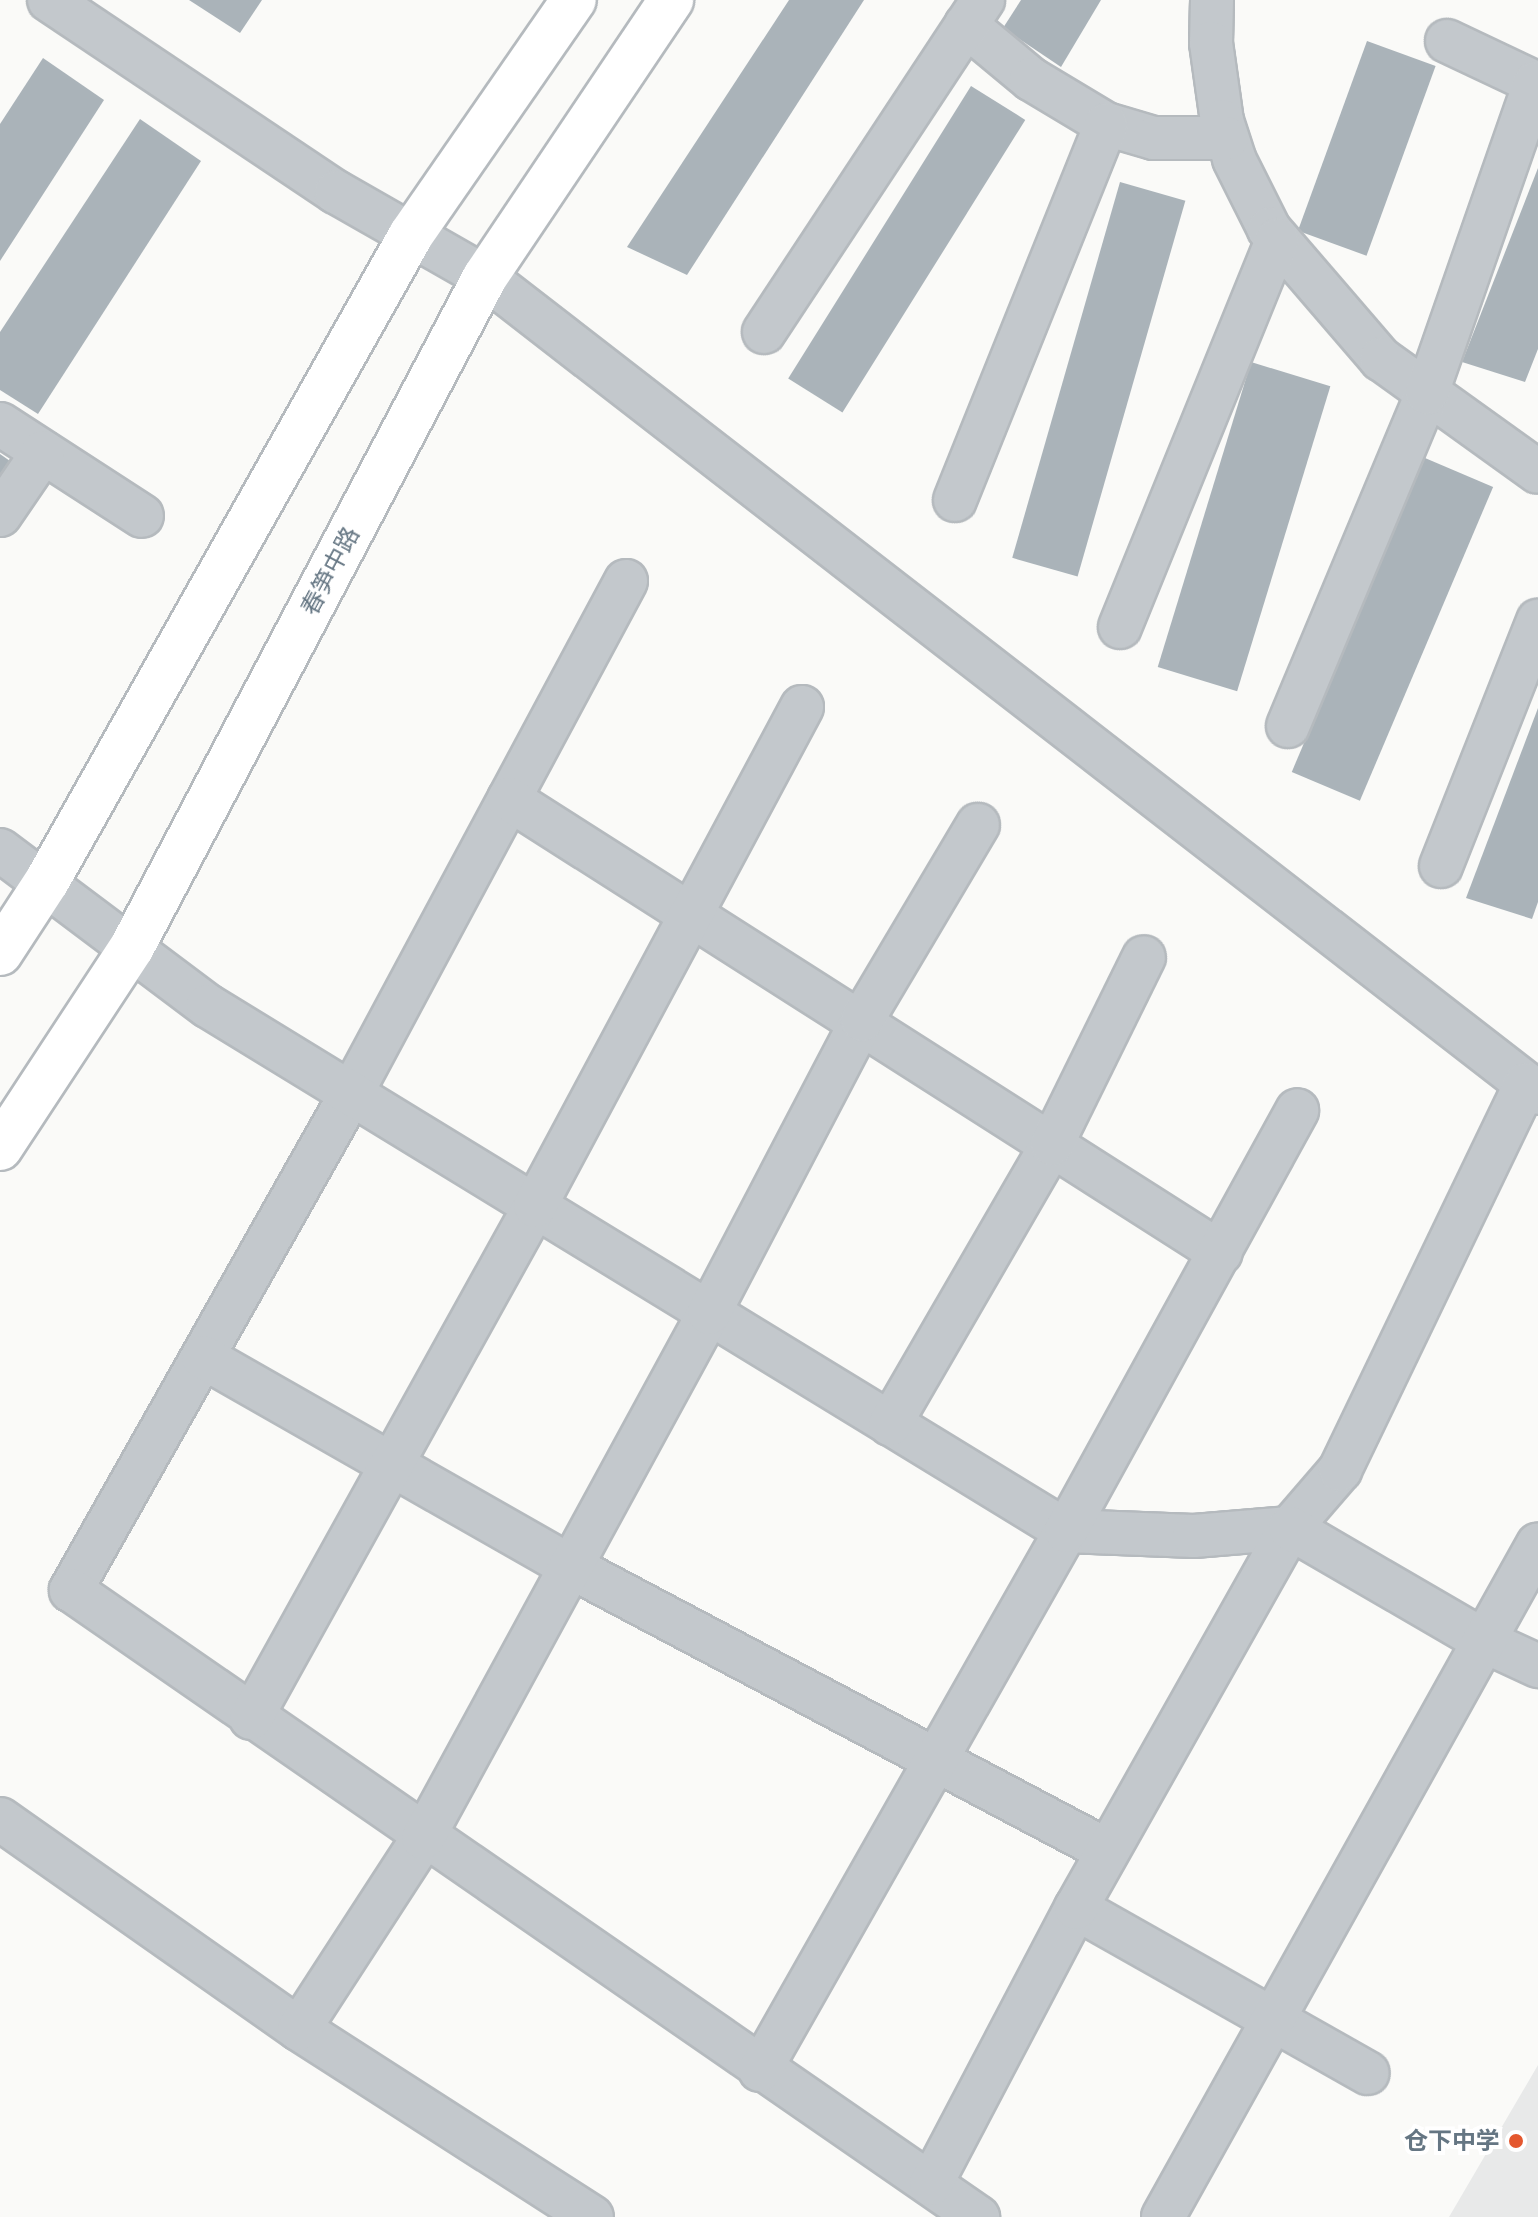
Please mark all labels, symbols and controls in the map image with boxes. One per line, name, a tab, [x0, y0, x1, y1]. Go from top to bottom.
street label: 春笋中路	[295, 522, 365, 620]
place label: 仓下中学	[1404, 2127, 1500, 2155]
marker: 仓下中学	[1507, 2132, 1525, 2150]

